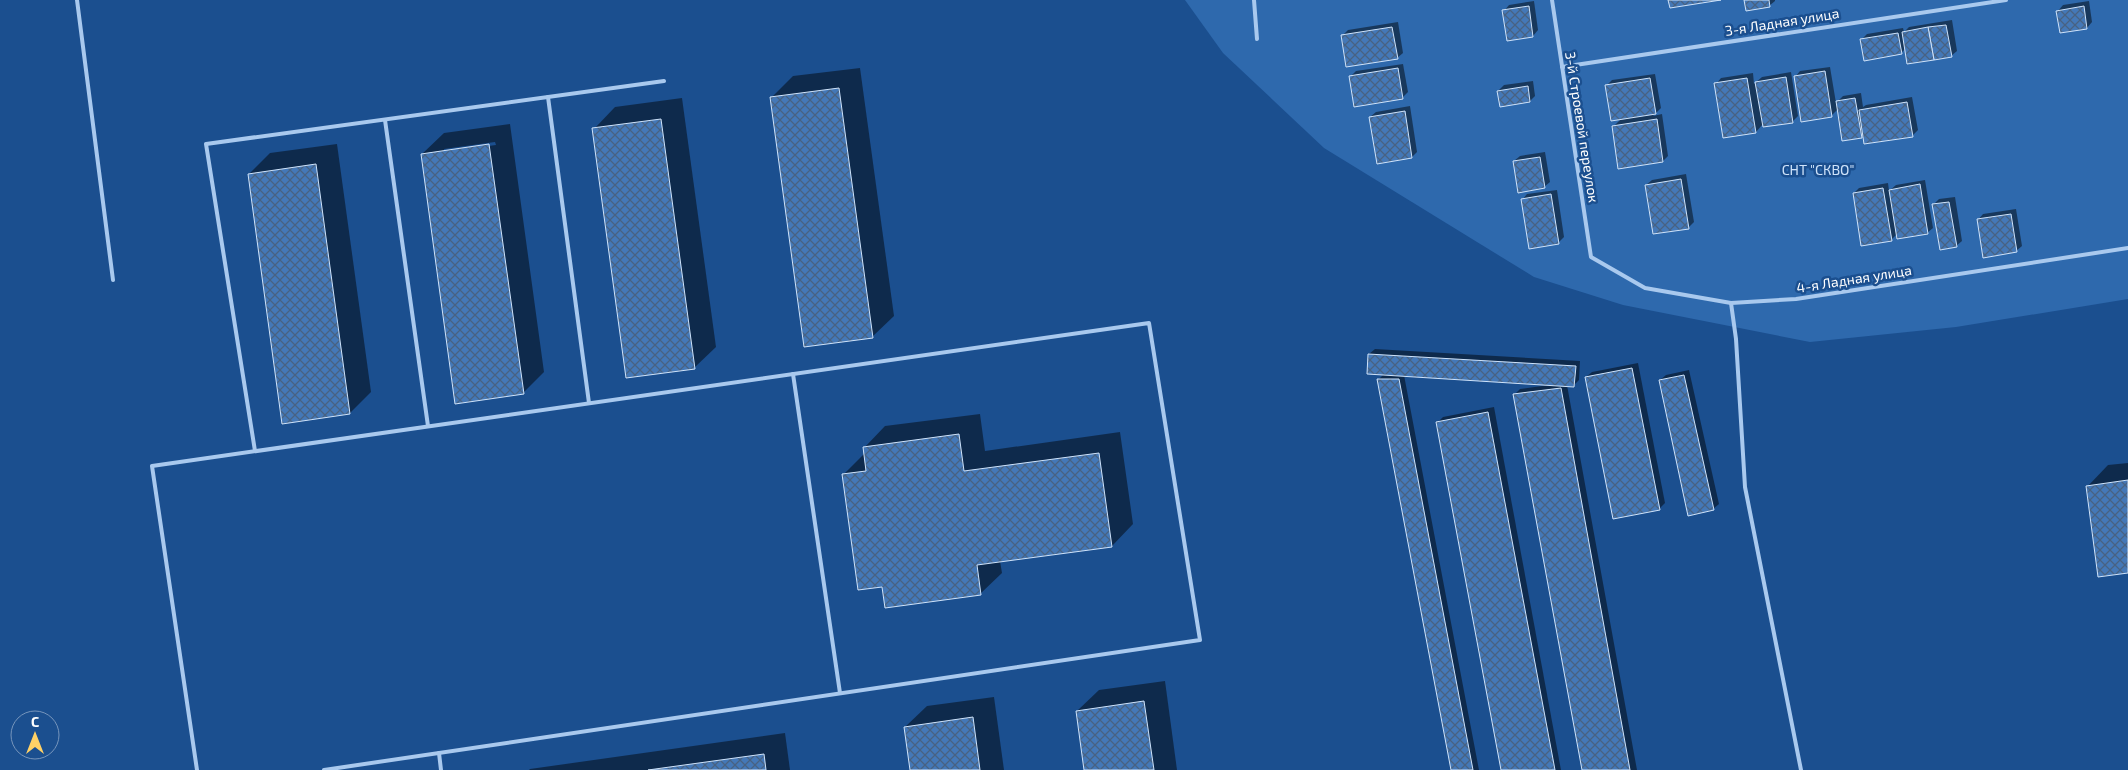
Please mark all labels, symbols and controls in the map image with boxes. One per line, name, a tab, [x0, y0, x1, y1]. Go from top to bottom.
street label: 3-я Ладная улица	[1724, 4, 1840, 39]
street label: 3-й Строевой переулок	[1562, 50, 1603, 204]
park label: СНТ "СКВО"	[1782, 161, 1854, 178]
street label: 4-я Ладная улица	[1795, 261, 1913, 296]
north arrow	[10, 710, 60, 760]
text: С	[31, 713, 39, 730]

